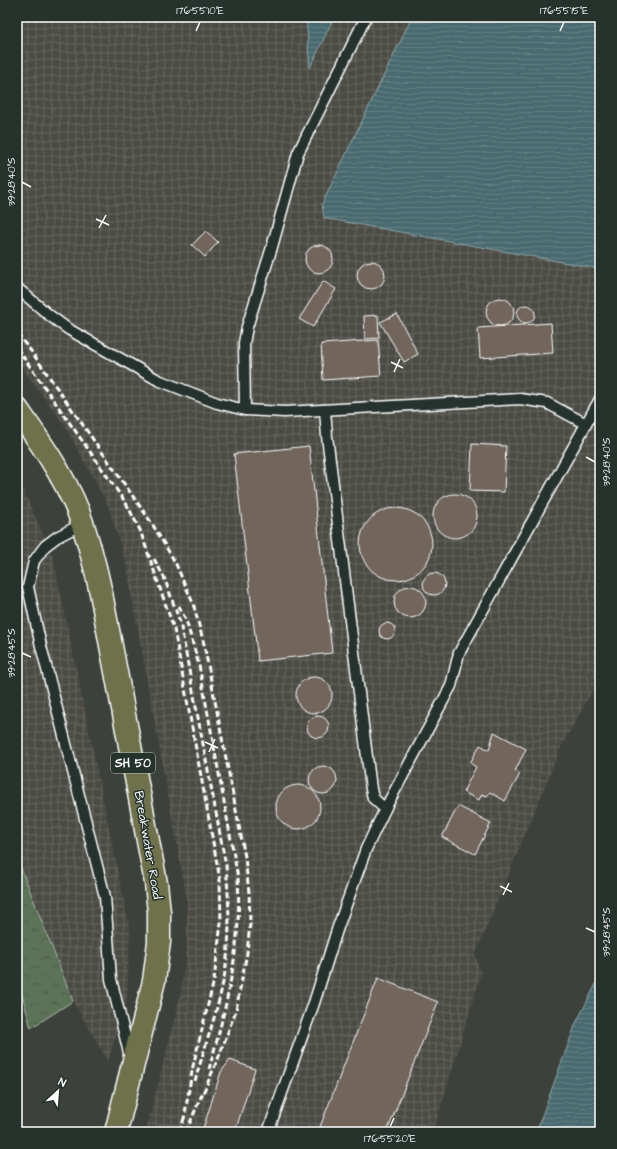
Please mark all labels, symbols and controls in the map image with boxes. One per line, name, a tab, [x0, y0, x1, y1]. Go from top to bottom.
text: 176°55'10"E	[176, 4, 224, 18]
text: 176°55'15"E	[540, 4, 588, 18]
text: 39°28'40"S	[5, 157, 19, 206]
text: 39°28'40"S	[600, 437, 614, 486]
text: 39°28'45"S	[5, 628, 19, 678]
road number: SH 50	[111, 753, 155, 773]
street label: Breakwater Road	[130, 789, 166, 901]
text: 39°28'45"S	[600, 907, 614, 957]
north arrow	[38, 1071, 78, 1111]
text: N	[56, 1074, 69, 1091]
text: 176°55'20"E	[364, 1132, 416, 1146]

